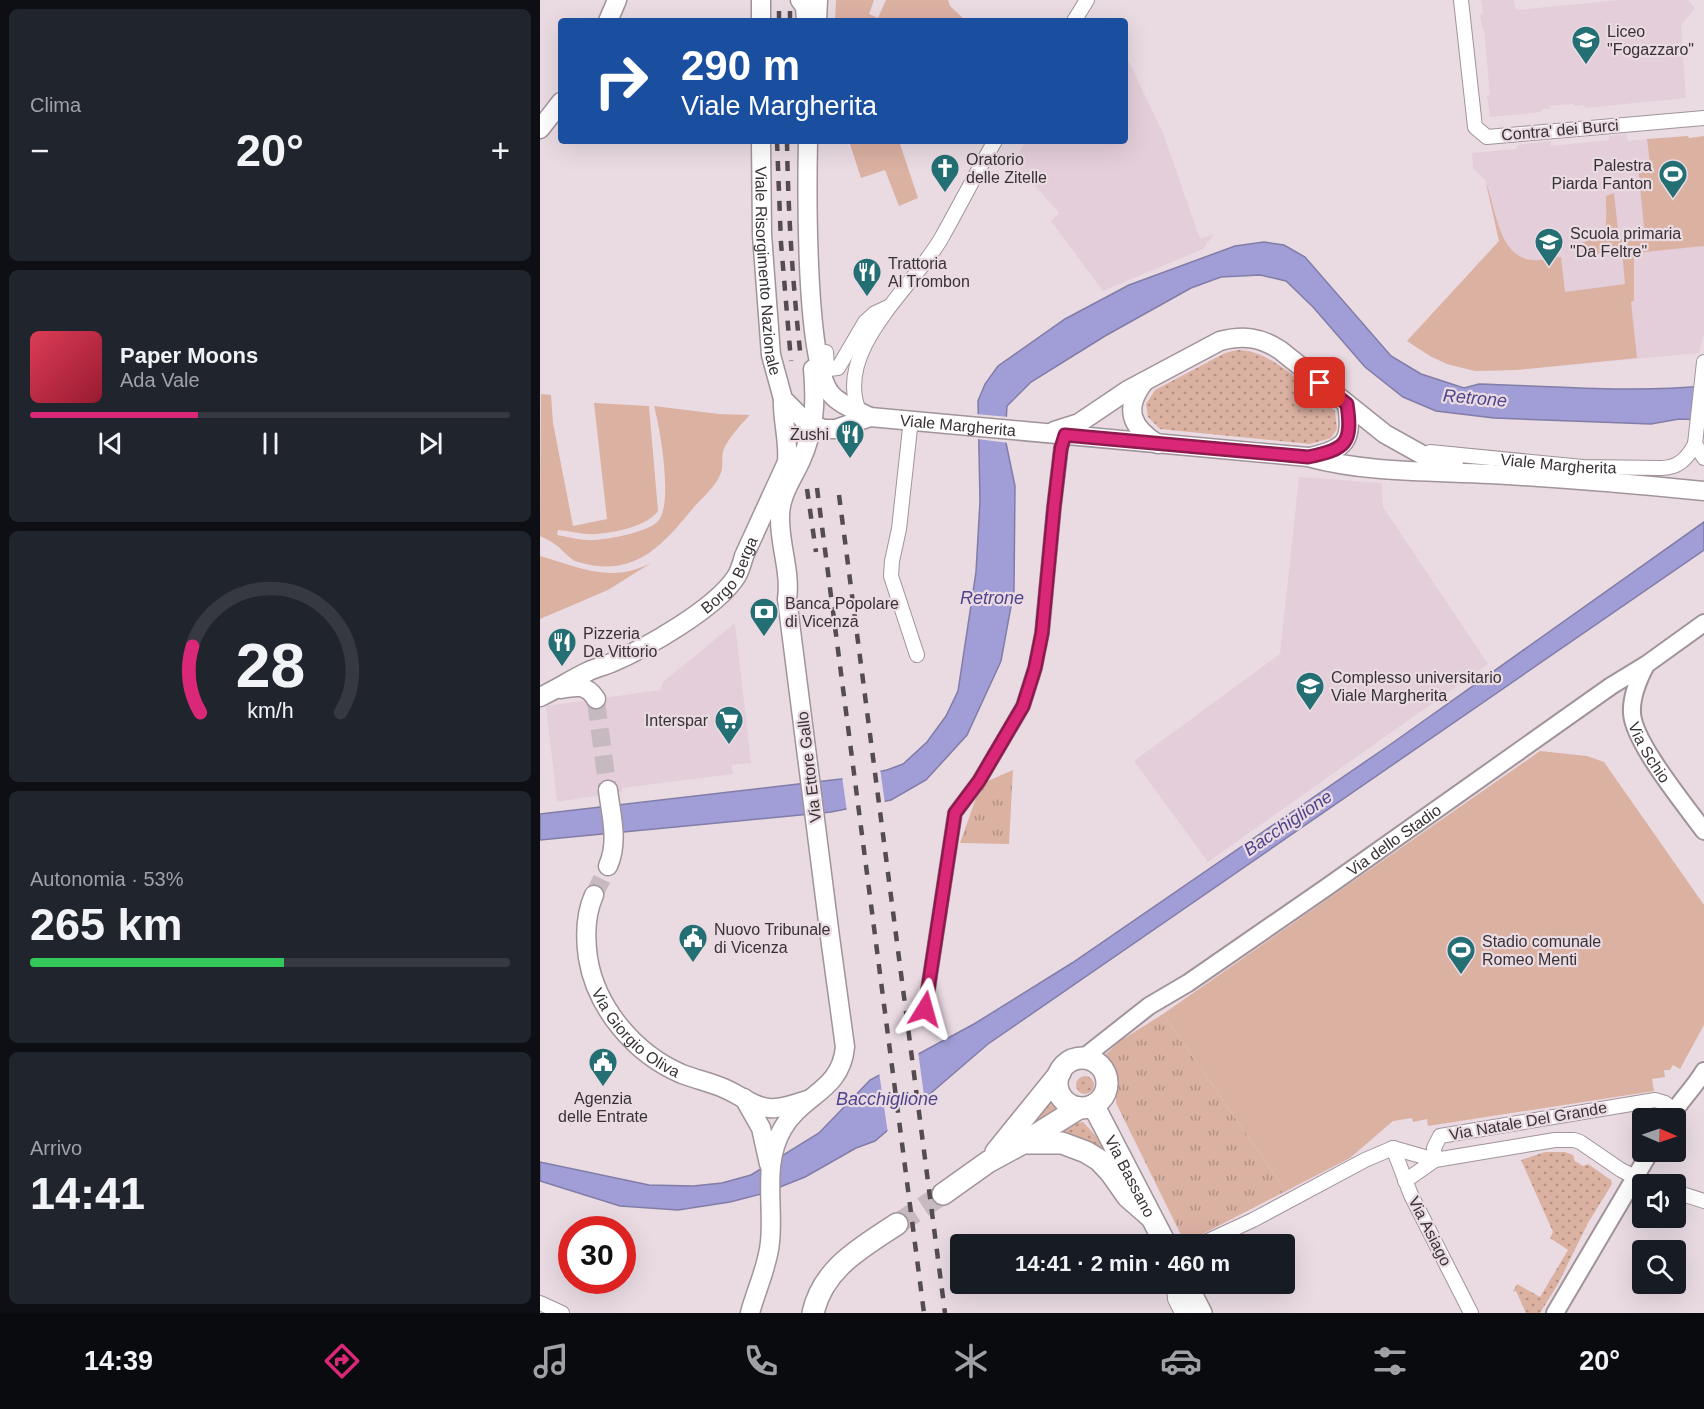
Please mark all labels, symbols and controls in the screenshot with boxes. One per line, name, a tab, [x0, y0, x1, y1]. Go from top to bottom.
place label: Liceo "Fogazzaro"	[1607, 23, 1694, 58]
school or university icon: Liceo "Fogazzaro"	[1570, 24, 1602, 66]
icon: right	[582, 42, 660, 120]
text: 290 m	[681, 42, 800, 89]
text: Viale Margherita	[681, 91, 877, 121]
text: Clima	[30, 94, 81, 116]
street label: Contra' dei Burci	[1501, 116, 1619, 144]
text: 20°	[236, 125, 304, 176]
text: −	[30, 132, 49, 169]
text: +	[491, 132, 510, 169]
place label: Oratorio delle Zitelle	[966, 151, 1047, 186]
church icon: Oratorio delle Zitelle	[929, 152, 961, 194]
place label: Palestra Piarda Fanton	[1551, 157, 1652, 192]
sports icon: Palestra Piarda Fanton	[1657, 158, 1689, 200]
street label: Viale Risorgimento Nazionale	[753, 166, 785, 377]
place label: Scuola primaria "Da Feltre"	[1570, 225, 1681, 260]
school or university icon: Scuola primaria "Da Feltre"	[1533, 226, 1565, 268]
place label: Trattoria Al Trombon	[888, 255, 970, 290]
restaurant icon: Trattoria Al Trombon	[851, 256, 883, 298]
text: Paper Moons	[120, 343, 258, 368]
pin	[1294, 357, 1345, 408]
icon: arrive	[1303, 366, 1336, 399]
text: Ada Vale	[120, 369, 200, 391]
water label: Retrone	[1442, 385, 1508, 411]
street label: Viale Margherita	[899, 411, 1017, 439]
restaurant icon: Zushi	[834, 418, 866, 460]
place label: Zushi	[790, 426, 829, 443]
icon: previous	[94, 427, 127, 460]
icon: pause	[254, 427, 287, 460]
icon: next	[414, 427, 447, 460]
street label: Viale Margherita	[1500, 450, 1617, 476]
street label: Borgo Berga	[698, 534, 760, 616]
water label: Retrone	[960, 588, 1024, 608]
place label: Banca Popolare di Vicenza	[785, 595, 899, 630]
bank icon: Banca Popolare di Vicenza	[748, 596, 780, 638]
place label: Pizzeria Da Vittorio	[583, 625, 658, 660]
restaurant icon: Pizzeria Da Vittorio	[546, 626, 578, 668]
text: 28	[235, 632, 305, 701]
place label: Complesso universitario Viale Margherita	[1331, 669, 1502, 704]
school or university icon: Complesso universitario Viale Margherita	[1294, 670, 1326, 712]
text: km/h	[247, 700, 293, 724]
supermarket icon: Interspar	[713, 704, 745, 746]
street label: Via Ettore Gallo	[794, 710, 824, 824]
place label: Interspar	[645, 712, 709, 729]
street label: Via Schio	[1626, 720, 1674, 786]
water label: Bacchiglione	[1240, 786, 1336, 860]
street label: Via dello Stadio	[1344, 801, 1444, 879]
text: Autonomia · 53%	[30, 868, 183, 890]
text: 265 km	[30, 899, 183, 950]
place label: Nuovo Tribunale di Vicenza	[714, 921, 831, 956]
public building icon: Nuovo Tribunale di Vicenza	[677, 922, 709, 964]
place label: Stadio comunale Romeo Menti	[1482, 933, 1601, 968]
sports icon: Stadio comunale Romeo Menti	[1445, 934, 1477, 976]
position arrow	[893, 977, 957, 1041]
street label: Via Giorgio Oliva	[589, 985, 683, 1080]
public building icon: Agenzia delle Entrate	[587, 1046, 619, 1088]
water label: Bacchiglione	[836, 1089, 938, 1109]
place label: Agenzia delle Entrate	[558, 1090, 648, 1125]
street label: Via Natale Del Grande	[1448, 1099, 1608, 1143]
north arrow	[1632, 1108, 1686, 1162]
map controls	[1632, 1108, 1686, 1294]
street label: Via Bassano	[1102, 1132, 1158, 1220]
text: Arrivo	[30, 1137, 82, 1159]
text: 14:41	[30, 1168, 145, 1219]
button: sound	[1632, 1174, 1686, 1228]
street label: Via Asiago	[1405, 1194, 1455, 1269]
speed limit sign: 30	[558, 1216, 636, 1294]
button: search	[1632, 1240, 1686, 1294]
text: 14:41 · 2 min · 460 m	[1015, 1251, 1230, 1276]
icon: directions	[321, 1340, 363, 1382]
icon: music	[530, 1340, 572, 1382]
icon: phone	[740, 1340, 782, 1382]
icon: climate	[950, 1340, 992, 1382]
icon: car	[1160, 1340, 1202, 1382]
icon: filters	[1369, 1340, 1411, 1382]
text: 14:39	[84, 1346, 153, 1376]
text: 20°	[1579, 1346, 1620, 1376]

